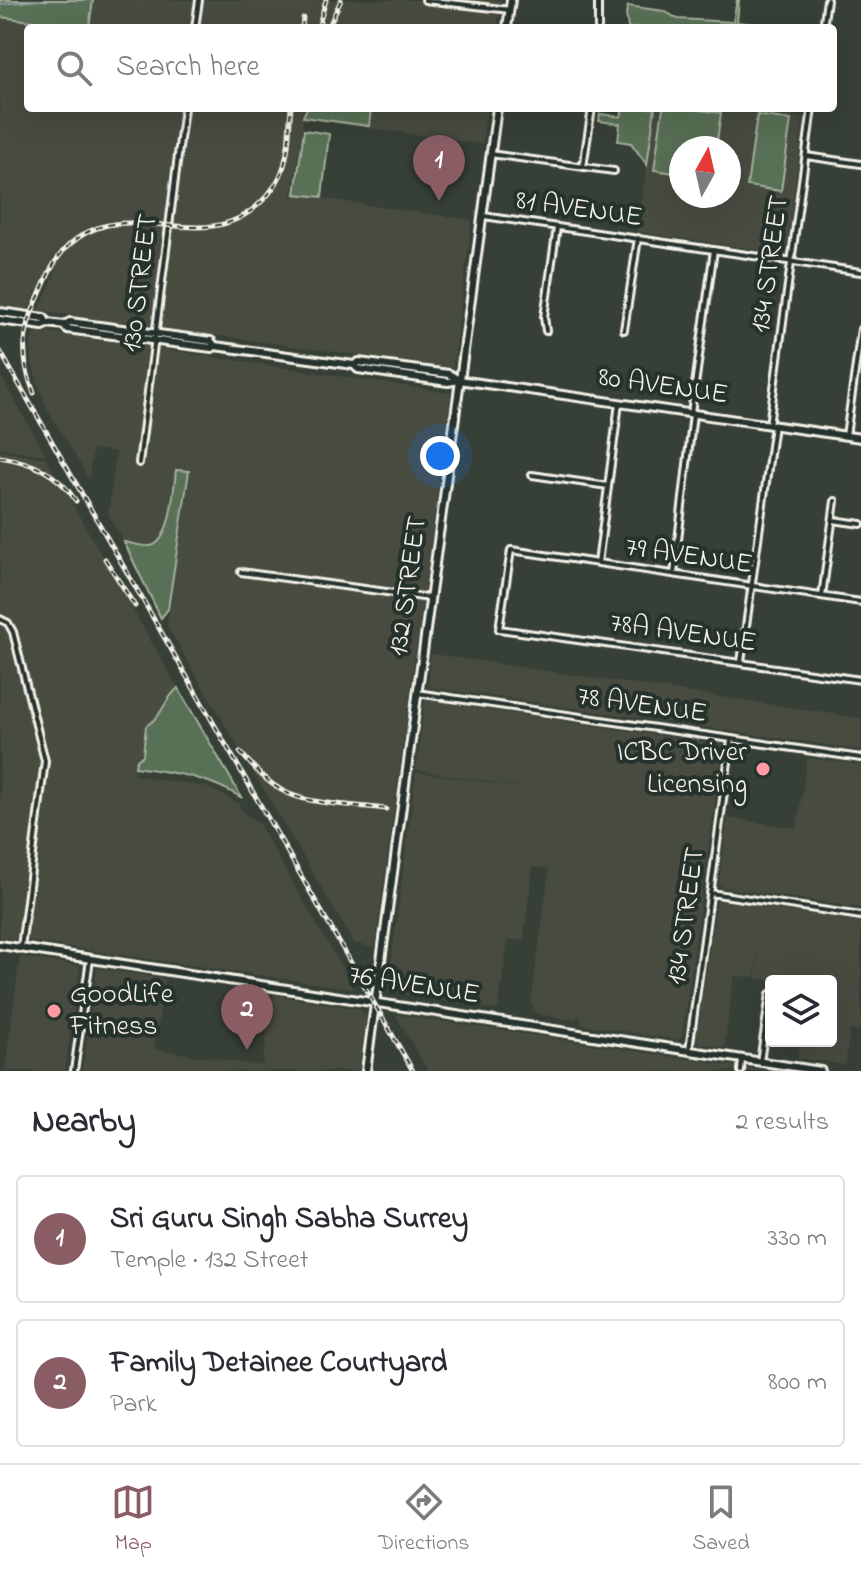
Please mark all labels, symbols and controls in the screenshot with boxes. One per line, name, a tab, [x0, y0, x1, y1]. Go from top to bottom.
search box	[24, 24, 837, 112]
icon: search	[52, 46, 96, 90]
text: Search here	[116, 46, 260, 90]
pin: 1	[413, 135, 465, 201]
north arrow	[669, 136, 741, 208]
street label: 81 AVENUE	[513, 181, 645, 239]
street label: 134 STREET	[741, 193, 801, 335]
street label: 130 STREET	[112, 211, 170, 355]
street label: 80 AVENUE	[596, 358, 730, 416]
your location	[420, 436, 460, 476]
street label: 132 STREET	[379, 513, 439, 659]
street label: 79 AVENUE	[623, 528, 755, 586]
street label: 78A AVENUE	[607, 603, 759, 665]
street label: 78 AVENUE	[575, 677, 709, 735]
place label: ICBC Driver Licensing	[617, 733, 747, 806]
marker: ICBC Driver Licensing	[754, 760, 772, 778]
street label: 134 STREET	[657, 845, 717, 987]
street label: 76 AVENUE	[346, 955, 482, 1017]
place label: GoodLife Fitness	[69, 975, 174, 1048]
map controls	[765, 975, 837, 1047]
button: layers	[765, 975, 837, 1047]
pin: 2	[221, 984, 273, 1050]
marker: GoodLife Fitness	[45, 1002, 63, 1020]
text: Nearby	[32, 1098, 136, 1148]
text: 2 results	[736, 1104, 829, 1142]
text: Sri Guru Singh Sabha Surrey	[110, 1198, 468, 1242]
text: 1	[56, 1220, 64, 1258]
text: 330 m	[768, 1220, 827, 1258]
text: Temple · 132 Street	[110, 1242, 309, 1280]
text: Family Detainee Courtyard	[110, 1342, 447, 1386]
text: 2	[54, 1364, 66, 1402]
text: 800 m	[768, 1364, 827, 1402]
text: Park	[110, 1386, 157, 1424]
tab: Map	[111, 1480, 155, 1560]
tab: Directions	[378, 1480, 469, 1560]
tab: Saved	[692, 1480, 750, 1560]

